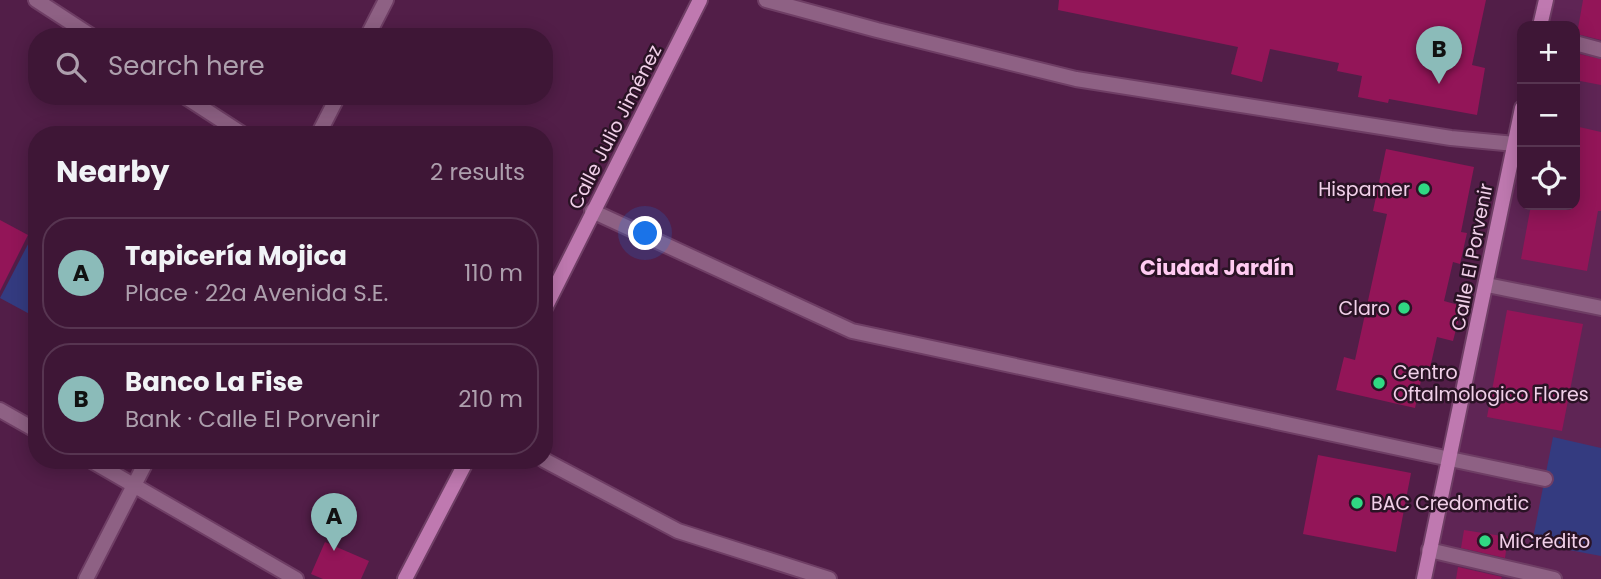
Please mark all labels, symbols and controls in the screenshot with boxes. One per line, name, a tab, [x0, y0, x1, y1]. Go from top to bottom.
map controls	[1517, 21, 1580, 210]
button: +	[1517, 21, 1580, 84]
pin: B	[1416, 26, 1462, 84]
search box	[28, 28, 553, 105]
street label: Calle Julio Jiménez	[562, 40, 668, 214]
icon: search	[52, 48, 90, 86]
text: Search here	[108, 48, 265, 84]
button: −	[1517, 84, 1580, 147]
button: locate	[1517, 147, 1580, 210]
text: Nearby	[56, 150, 170, 193]
text: 2 results	[430, 156, 525, 188]
place label: Hispamer	[1318, 176, 1410, 203]
marker: Hispamer	[1416, 181, 1432, 197]
street label: Calle El Porvenir	[1444, 181, 1500, 333]
your location	[628, 216, 662, 250]
text: Tapicería Mojica	[125, 238, 347, 274]
district label: Ciudad Jardín	[1140, 253, 1294, 282]
text: A	[73, 257, 89, 289]
text: 110 m	[464, 257, 523, 289]
text: Place · 22a Avenida S.E.	[125, 277, 388, 309]
place label: Claro	[1339, 295, 1390, 322]
marker: Claro	[1396, 300, 1412, 316]
place label: Centro Oftalmologico Flores	[1393, 359, 1589, 408]
text: Banco La Fise	[125, 364, 303, 400]
marker: Centro Oftalmologico Flores	[1371, 375, 1387, 391]
text: B	[73, 383, 89, 415]
text: 210 m	[458, 383, 523, 415]
text: Bank · Calle El Porvenir	[125, 403, 380, 435]
place label: BAC Credomatic	[1371, 490, 1529, 517]
pin: A	[311, 493, 357, 551]
marker: BAC Credomatic	[1349, 495, 1365, 511]
place label: MiCrédito	[1499, 528, 1590, 555]
marker: MiCrédito	[1477, 533, 1493, 549]

